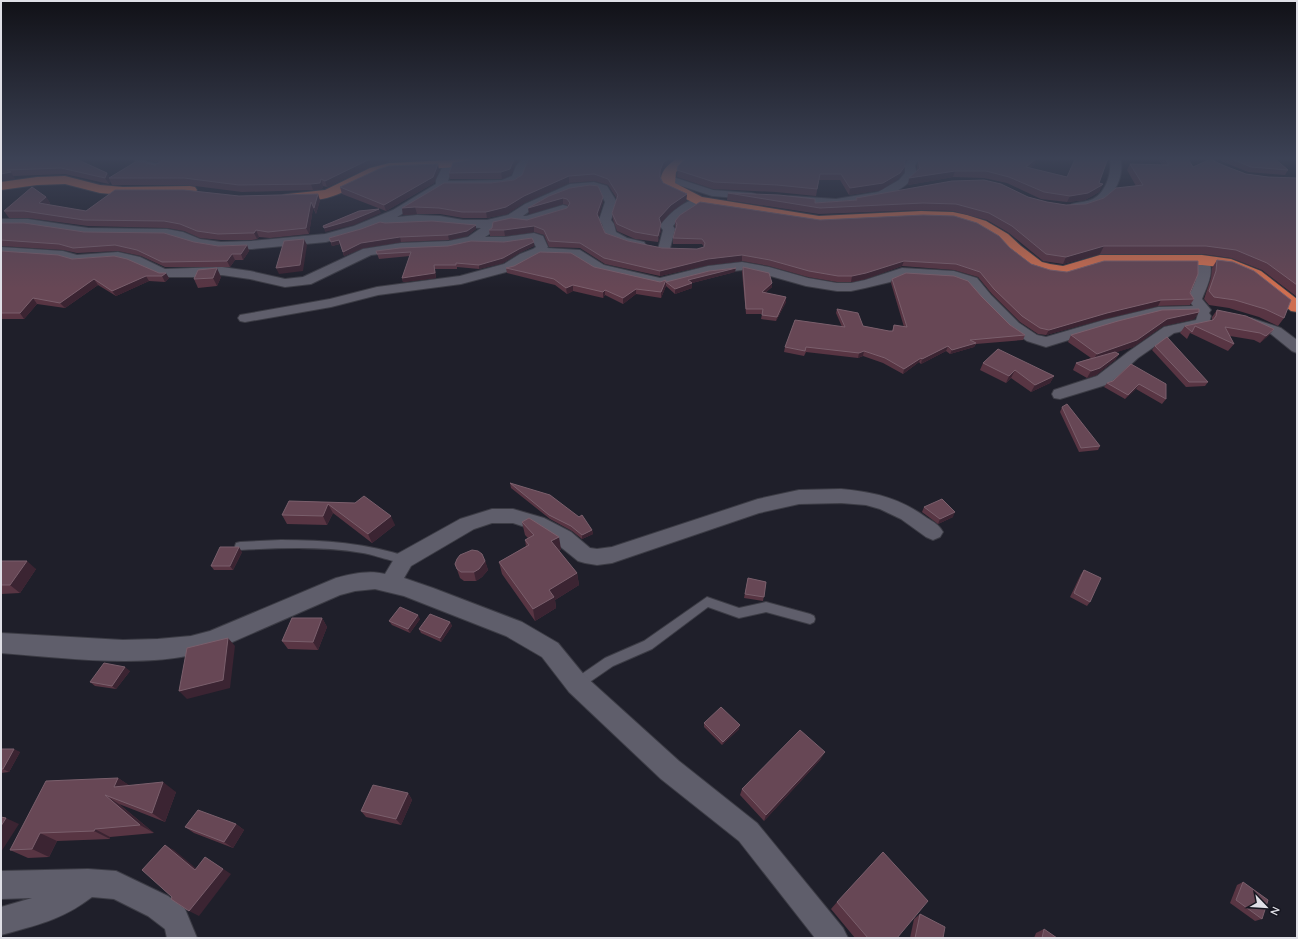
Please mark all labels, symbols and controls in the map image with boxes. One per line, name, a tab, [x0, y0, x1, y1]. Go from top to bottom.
north arrow	[1246, 887, 1286, 927]
text: N	[1267, 905, 1283, 918]

